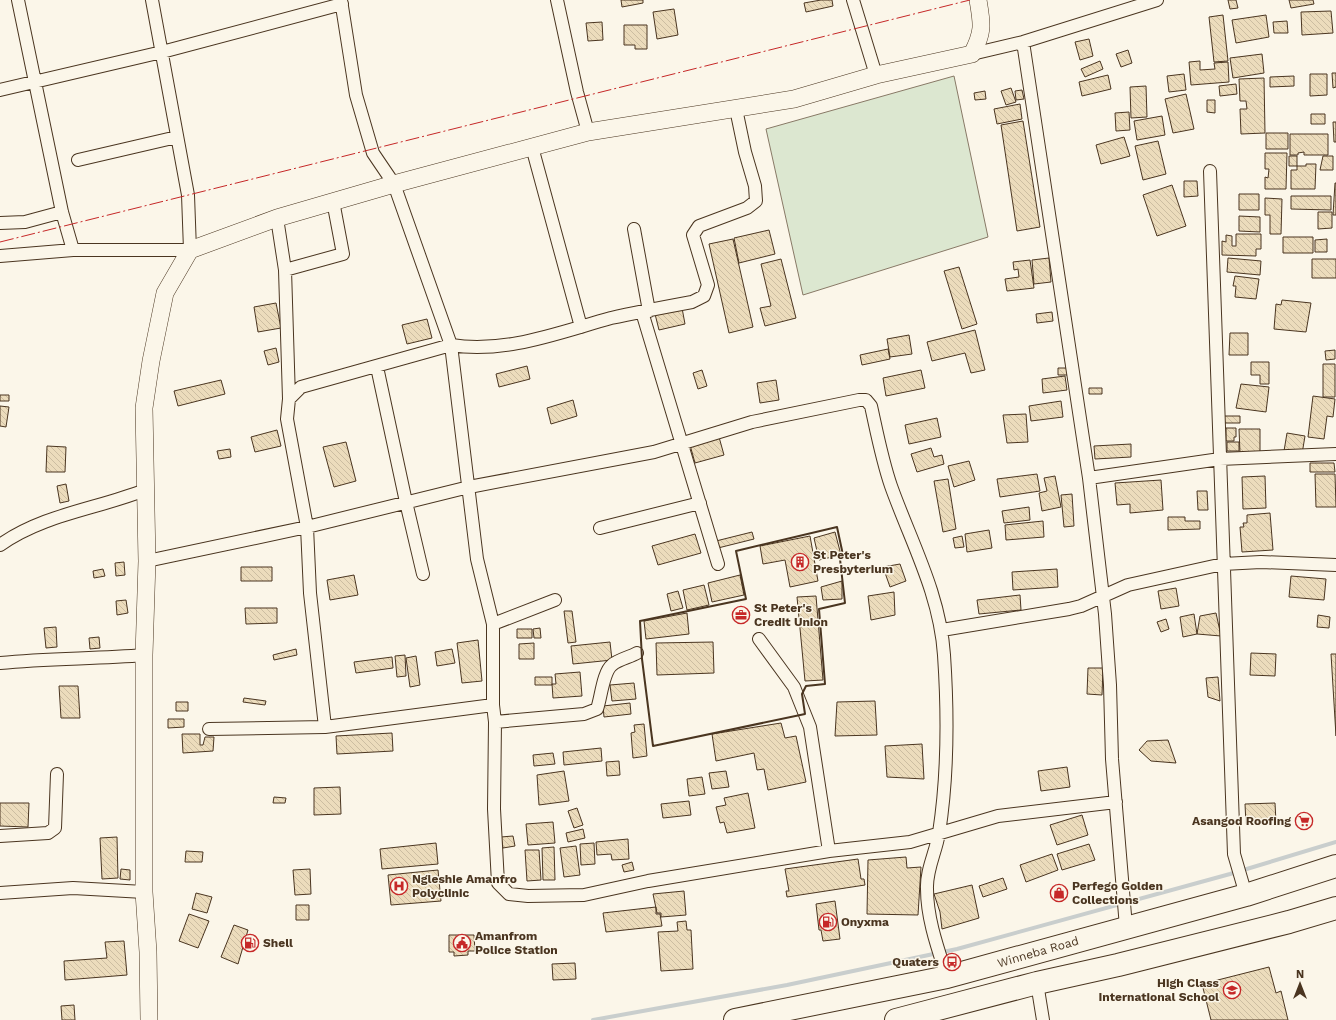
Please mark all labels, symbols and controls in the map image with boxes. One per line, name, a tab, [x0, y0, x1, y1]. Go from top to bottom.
place label: St Peter's Presbyterium	[813, 548, 893, 576]
building icon: St Peter's Presbyterium	[790, 552, 810, 572]
place label: St Peter's Credit Union	[754, 601, 828, 629]
office icon: St Peter's Credit Union	[731, 605, 751, 625]
supermarket icon: Asangod Roofing	[1294, 811, 1314, 831]
place label: Asangod Roofing	[1192, 814, 1291, 828]
place label: Ngleshie Amanfro Polyclinic	[412, 872, 517, 900]
hospital icon: Ngleshie Amanfro Polyclinic	[389, 876, 409, 896]
place label: Perfego Golden Collections	[1072, 879, 1163, 907]
shop icon: Perfego Golden Collections	[1049, 883, 1069, 903]
fuel station icon: Onyxma	[818, 912, 838, 932]
place label: Onyxma	[841, 915, 889, 929]
place label: Amanfrom Police Station	[475, 929, 558, 957]
fuel station icon: Shell	[240, 933, 260, 953]
public building icon: Amanfrom Police Station	[452, 933, 472, 953]
street label: Winneba Road	[996, 934, 1080, 970]
place label: Shell	[263, 936, 293, 950]
bus stop icon: Quaters	[942, 952, 962, 972]
place label: Quaters	[892, 955, 940, 969]
north arrow	[1280, 964, 1320, 1004]
text: N	[1296, 968, 1304, 981]
place label: High Class International School	[1099, 976, 1220, 1004]
school or university icon: High Class International School	[1222, 980, 1242, 1000]

